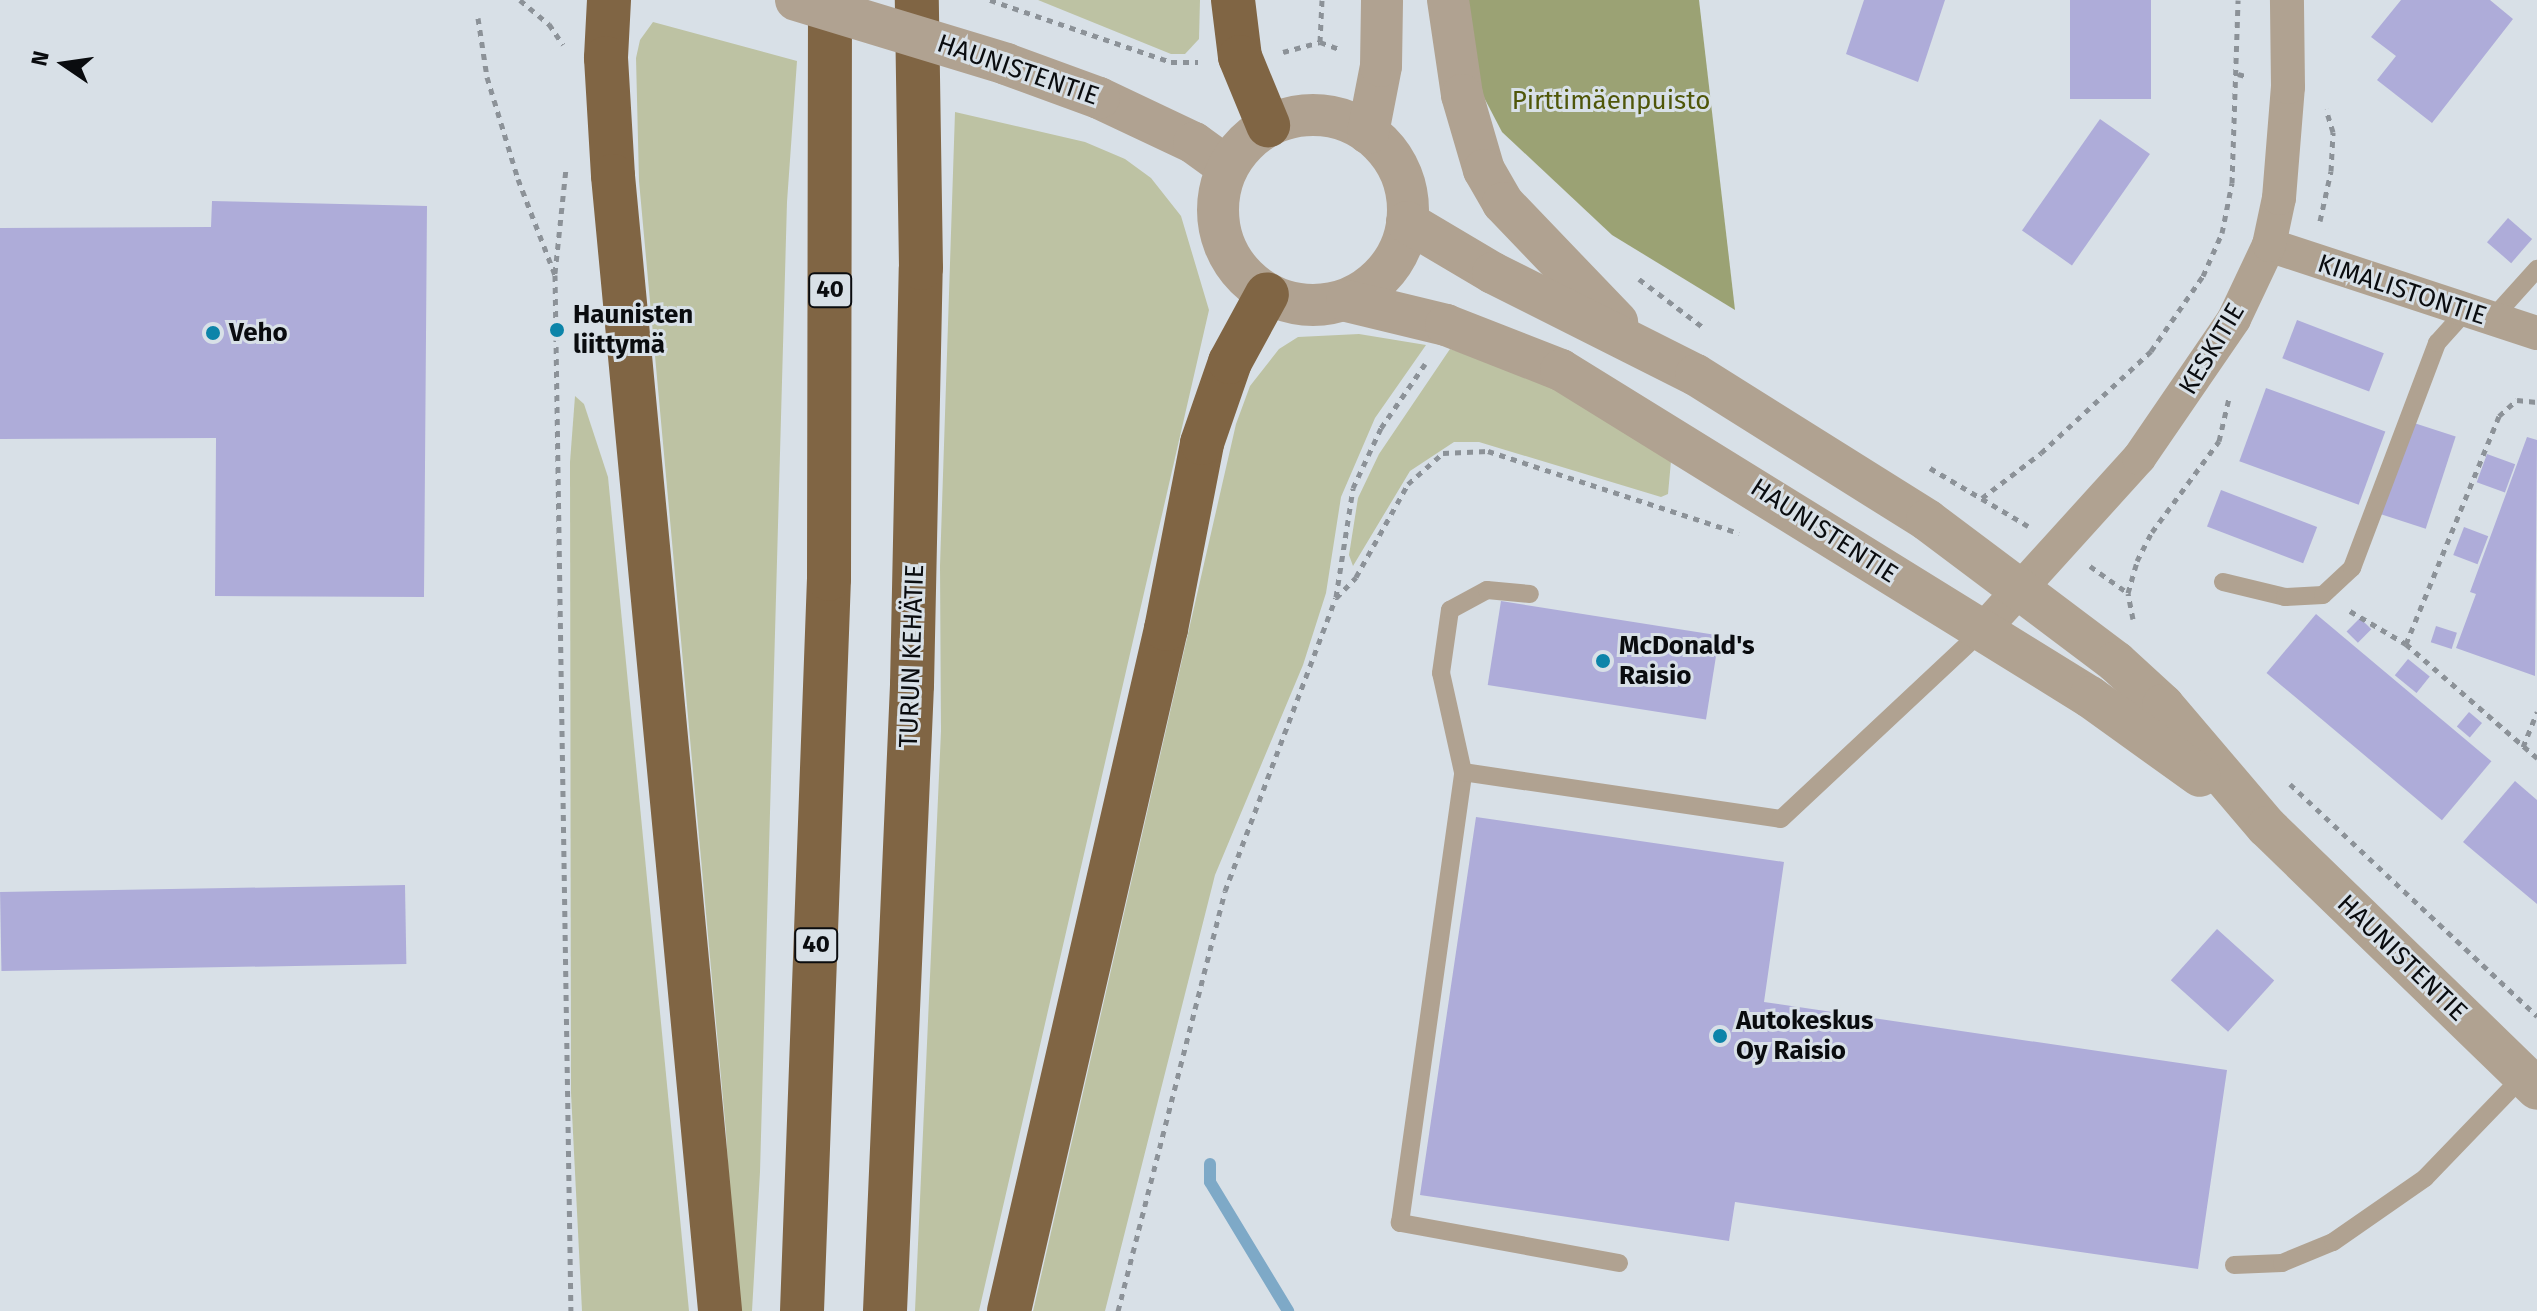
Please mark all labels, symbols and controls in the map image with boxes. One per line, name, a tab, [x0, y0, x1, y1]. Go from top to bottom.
north arrow	[24, 24, 104, 104]
street label: HAUNISTENTIE	[933, 28, 1103, 112]
text: N	[25, 48, 55, 69]
park label: Pirttimäenpuisto	[1512, 85, 1710, 117]
street label: KIMALISTONTIE	[2314, 248, 2490, 332]
road number: 40	[808, 270, 852, 310]
street label: KESKITIE	[2173, 298, 2251, 400]
place label: Haunisten liittymä	[573, 299, 693, 360]
place label: Veho	[229, 317, 288, 349]
marker: Haunisten liittymä	[548, 321, 566, 339]
marker: Veho	[204, 324, 222, 342]
street label: HAUNISTENTIE	[1745, 472, 1903, 590]
street label: TURUN KEHÄTIE	[893, 564, 931, 748]
place label: McDonald's Raisio	[1619, 630, 1755, 692]
marker: McDonald's Raisio	[1594, 652, 1612, 670]
street label: HAUNISTENTIE	[2330, 888, 2474, 1028]
road number: 40	[794, 925, 838, 965]
place label: Autokeskus Oy Raisio	[1736, 1005, 1873, 1066]
marker: Autokeskus Oy Raisio	[1711, 1027, 1729, 1045]

